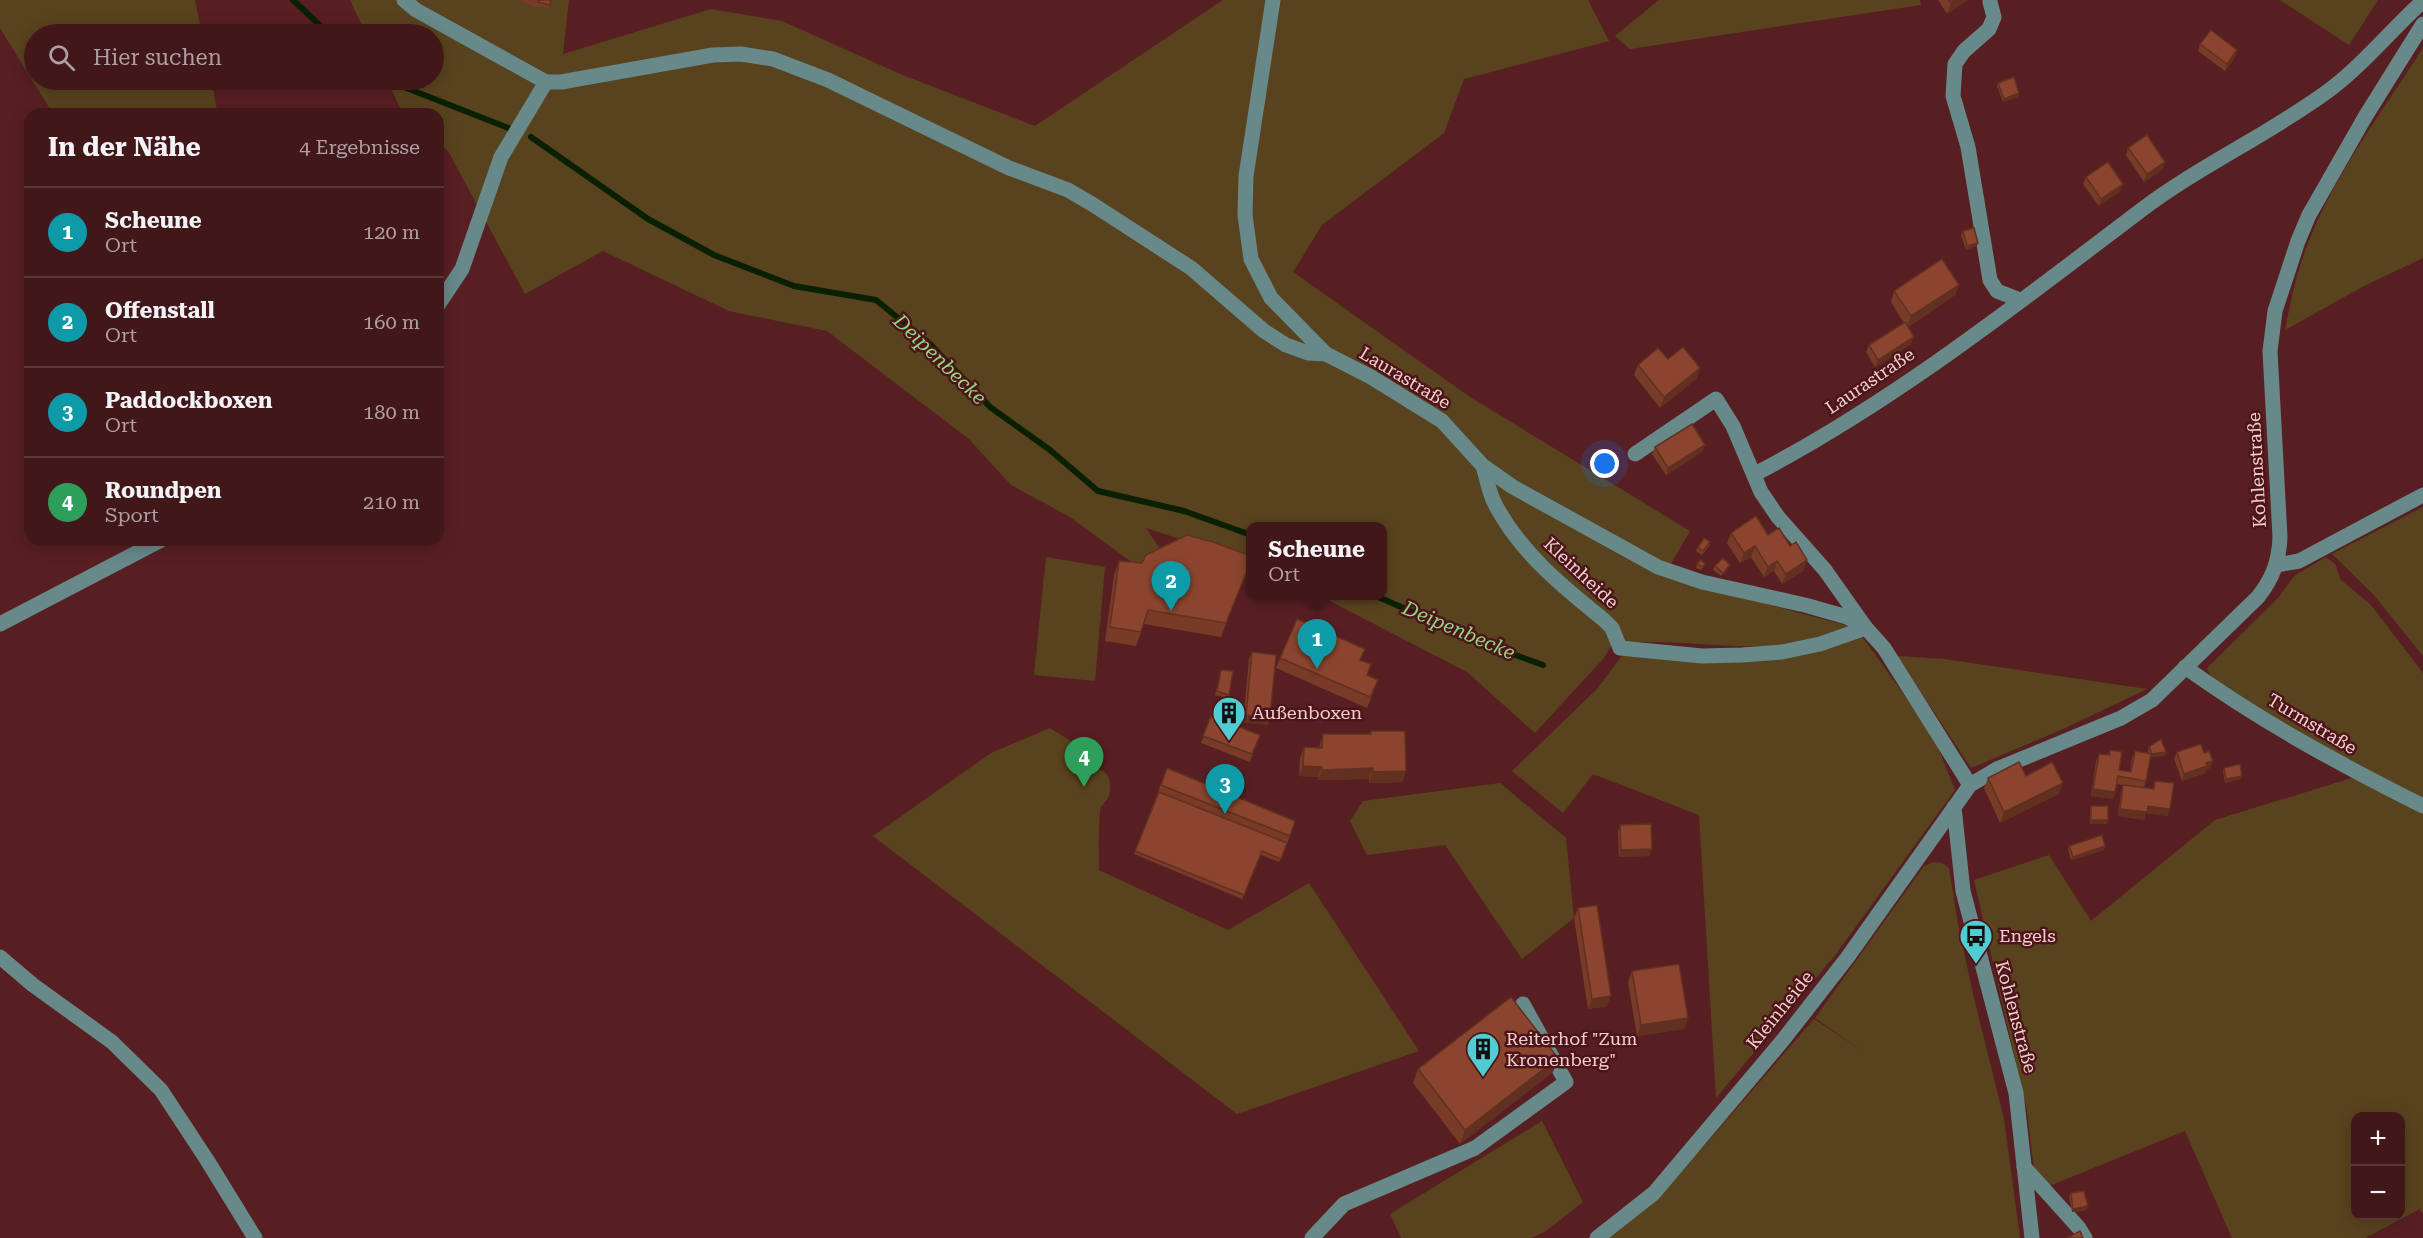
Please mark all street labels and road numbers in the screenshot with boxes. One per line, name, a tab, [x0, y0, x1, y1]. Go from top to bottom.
street label: Laurastraße	[1356, 342, 1455, 413]
street label: Laurastraße	[1821, 343, 1918, 418]
street label: Kohlenstraße	[2243, 412, 2270, 528]
street label: Kleinheide	[1540, 533, 1623, 613]
street label: Turmstraße	[2264, 689, 2361, 758]
street label: Kohlenstraße	[1991, 958, 2042, 1076]
street label: Kleinheide	[1742, 966, 1818, 1053]

